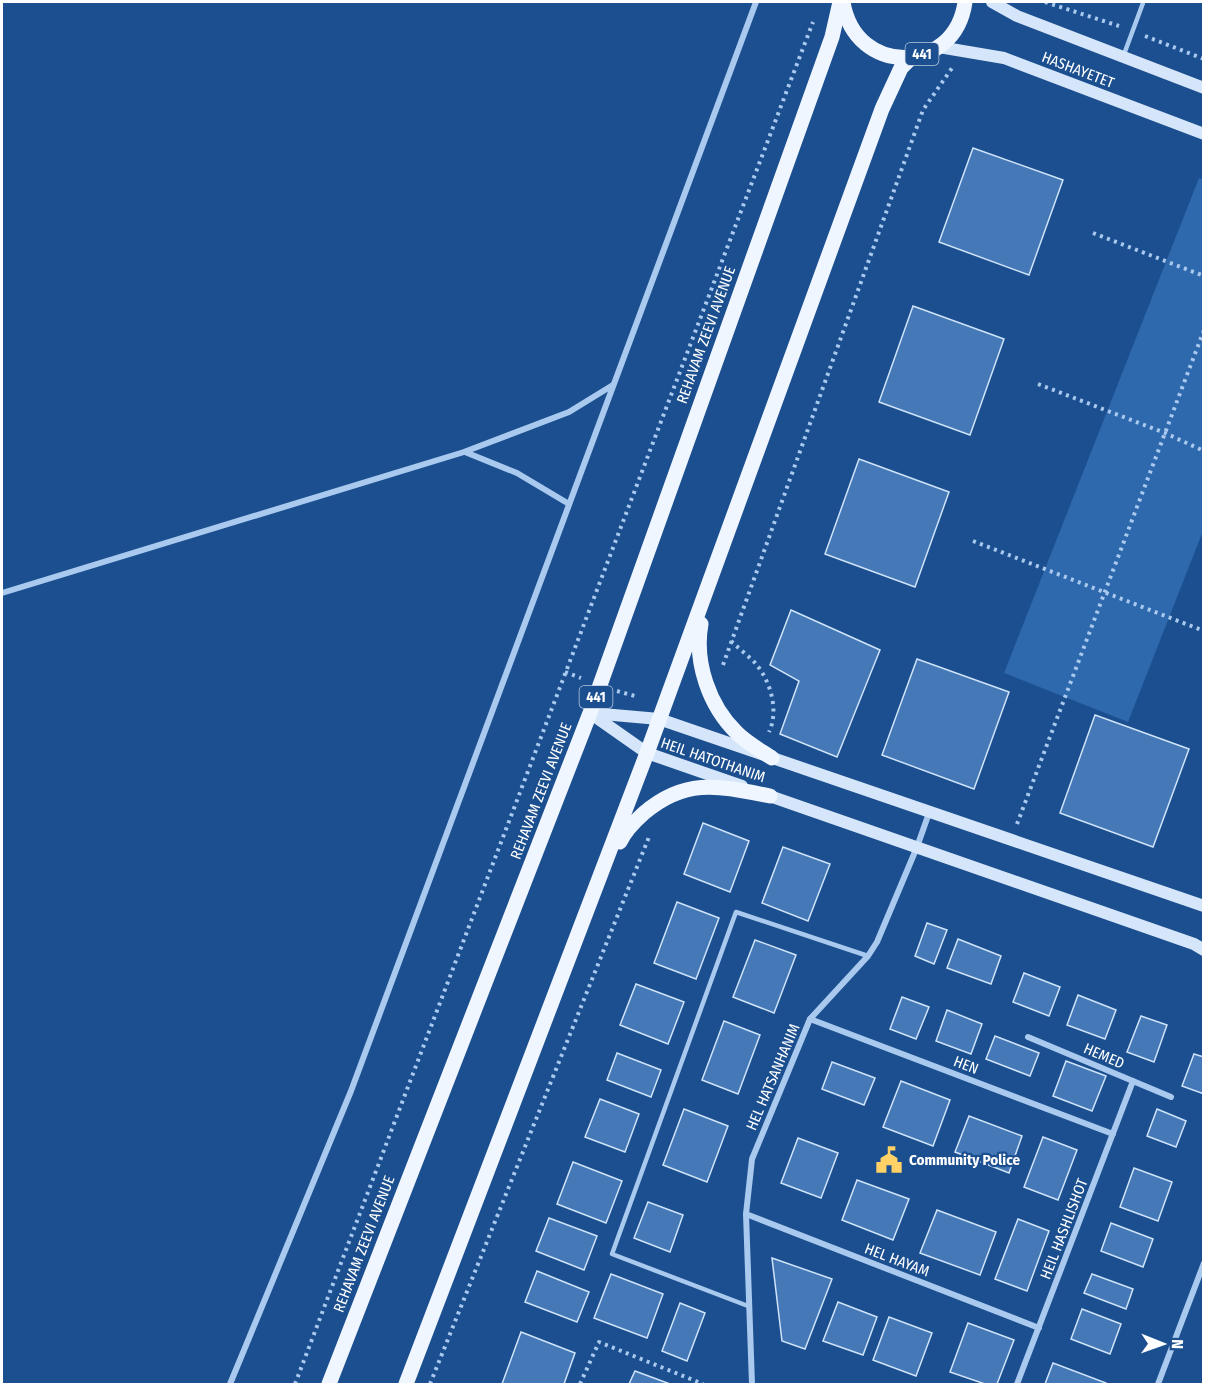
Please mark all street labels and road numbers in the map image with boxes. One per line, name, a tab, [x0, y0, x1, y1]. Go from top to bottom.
road number: 441	[906, 43, 938, 65]
street label: HASHAYETET	[1039, 48, 1117, 92]
street label: REHAVAM ZEEVI AVENUE	[673, 264, 739, 406]
road number: 441	[580, 686, 612, 708]
street label: REHAVAM ZEEVI AVENUE	[507, 720, 575, 862]
street label: HEIL HATOTHANIM	[658, 734, 768, 786]
street label: HEL HATSANHANIM	[742, 1021, 804, 1133]
street label: HEMED	[1081, 1039, 1127, 1073]
street label: HEN	[951, 1052, 981, 1078]
street label: REHAVAM ZEEVI AVENUE	[330, 1173, 398, 1315]
street label: HEIL HASHLISHOT	[1036, 1176, 1092, 1282]
street label: HEL HAYAM	[862, 1239, 932, 1281]

